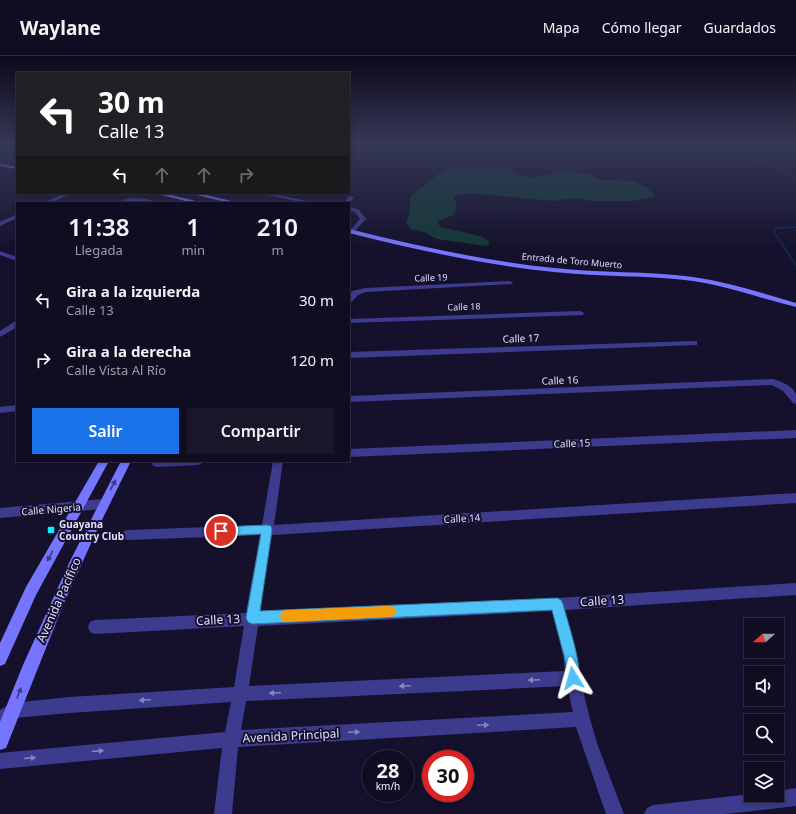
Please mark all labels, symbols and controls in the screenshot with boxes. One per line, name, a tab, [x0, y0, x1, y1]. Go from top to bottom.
text: Waylane	[20, 15, 101, 41]
text: Mapa	[543, 18, 580, 37]
text: Cómo llegar	[602, 18, 682, 37]
text: Guardados	[704, 18, 776, 37]
text: 30 m	[98, 83, 165, 121]
icon: left	[32, 88, 84, 140]
text: Calle 13	[98, 119, 164, 143]
icon: left	[109, 164, 131, 186]
icon: ahead	[151, 164, 173, 186]
icon: ahead	[193, 164, 215, 186]
icon: right	[235, 164, 257, 186]
text: 11:38	[68, 210, 129, 243]
text: 1	[186, 210, 200, 243]
text: 210	[257, 210, 298, 243]
text: Llegada	[75, 241, 123, 259]
text: min	[181, 241, 205, 259]
text: m	[271, 241, 284, 259]
street label: Entrada de Toro Muerto	[521, 250, 623, 271]
street label: Calle 19	[414, 270, 448, 285]
text: Gira a la izquierda	[66, 281, 200, 301]
icon: left	[32, 289, 54, 311]
text: 30 m	[299, 290, 334, 310]
street label: Calle 18	[447, 299, 481, 314]
text: Calle 13	[66, 301, 114, 319]
street label: Calle 17	[502, 330, 540, 346]
text: Gira a la derecha	[66, 341, 191, 361]
icon: right	[32, 349, 54, 371]
text: 120 m	[290, 350, 334, 370]
text: Calle Vista Al Río	[66, 361, 166, 379]
street label: Calle 16	[541, 372, 579, 388]
button: Salir	[32, 408, 179, 454]
button: Compartir	[187, 408, 334, 454]
street label: Calle 15	[553, 435, 591, 451]
one-way arrow	[110, 480, 116, 491]
street label: Calle Nigeria	[21, 499, 81, 519]
street label: Calle 14	[443, 510, 481, 526]
pin	[204, 514, 238, 548]
place label: Guayana Country Club	[59, 517, 124, 543]
icon: arrive	[210, 520, 232, 542]
marker: Guayana Country Club	[46, 525, 56, 535]
one-way arrow	[47, 550, 54, 562]
street label: Avenida Pacífico	[32, 555, 85, 645]
street label: Calle 13	[579, 590, 625, 611]
street label: Calle 13	[195, 610, 241, 629]
north arrow	[744, 618, 784, 658]
map controls	[744, 618, 784, 802]
position arrow	[552, 657, 594, 699]
button: sound	[744, 666, 784, 706]
one-way arrow	[528, 677, 540, 684]
one-way arrow	[399, 683, 411, 690]
one-way arrow	[16, 686, 22, 698]
one-way arrow	[269, 689, 281, 696]
one-way arrow	[139, 697, 151, 704]
button: search	[744, 714, 784, 754]
one-way arrow	[477, 721, 489, 728]
street label: Avenida Principal	[242, 724, 340, 747]
one-way arrow	[348, 729, 361, 735]
one-way arrow	[92, 748, 104, 755]
speed limit sign: 30	[422, 750, 474, 802]
one-way arrow	[24, 754, 36, 761]
text: 28	[377, 757, 399, 784]
button: layers	[744, 762, 784, 802]
text: km/h	[376, 779, 400, 793]

